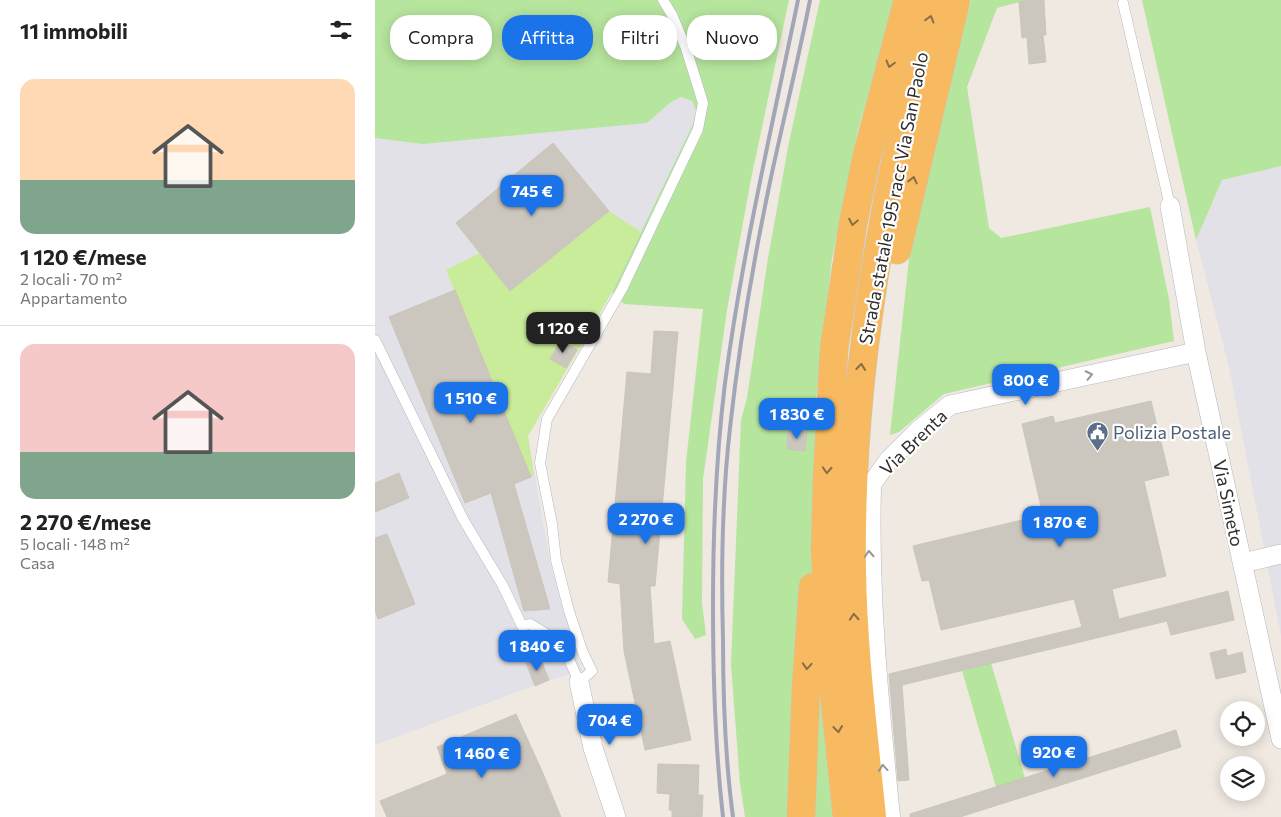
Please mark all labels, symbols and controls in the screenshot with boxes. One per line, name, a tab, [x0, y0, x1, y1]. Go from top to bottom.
chip: Compra	[390, 15, 492, 60]
chip: Affitta	[502, 15, 593, 60]
chip: Filtri	[603, 15, 677, 60]
chip: Nuovo	[687, 15, 777, 60]
one-way arrow	[924, 15, 934, 24]
icon: filters	[327, 16, 355, 44]
text: 11 immobili	[20, 18, 128, 43]
street label: Strada statale 195 racc Via San Paolo	[854, 50, 932, 346]
one-way arrow	[886, 59, 896, 67]
icon: home	[143, 111, 233, 201]
pin: 745 €	[497, 174, 567, 217]
one-way arrow	[907, 176, 918, 184]
text: 745 €	[511, 181, 553, 200]
one-way arrow	[849, 218, 859, 226]
text: 1 120 €/mese	[20, 244, 147, 269]
text: 2 locali · 70 m²	[20, 269, 122, 288]
text: Appartamento	[20, 288, 127, 307]
pin: 1 120 €	[517, 312, 609, 354]
text: 1 120 €	[537, 318, 589, 337]
one-way arrow	[855, 363, 866, 371]
pin: 800 €	[991, 364, 1061, 406]
text: 800 €	[1003, 370, 1049, 389]
one-way arrow	[1085, 370, 1094, 381]
icon: home	[143, 377, 233, 467]
pin: 1 510 €	[425, 382, 517, 424]
text: 1 510 €	[445, 388, 497, 407]
pin: 1 830 €	[751, 398, 843, 440]
text: 1 830 €	[770, 404, 824, 423]
street label: Via Brenta	[875, 405, 951, 479]
public building icon: Polizia Postale	[1085, 420, 1109, 451]
place label: Polizia Postale	[1113, 421, 1231, 443]
street label: Via Simeto	[1209, 458, 1249, 548]
one-way arrow	[822, 467, 833, 475]
pin: 2 270 €	[600, 502, 692, 545]
pin: 1 870 €	[1014, 506, 1106, 548]
text: 2 270 €/mese	[20, 509, 151, 534]
text: 2 270 €	[619, 509, 673, 528]
text: 1 870 €	[1033, 512, 1087, 531]
text: 5 locali · 148 m²	[20, 534, 130, 553]
one-way arrow	[863, 550, 874, 558]
text: Casa	[20, 553, 55, 572]
one-way arrow	[849, 612, 859, 620]
pin: 1 840 €	[491, 630, 583, 672]
text: 1 840 €	[510, 636, 564, 655]
one-way arrow	[802, 663, 813, 671]
map controls	[1220, 701, 1265, 801]
button: locate	[1220, 701, 1265, 746]
pin: 704 €	[575, 704, 645, 746]
text: 704 €	[588, 710, 632, 729]
one-way arrow	[832, 726, 843, 734]
pin: 1 460 €	[436, 736, 528, 779]
pin: 920 €	[1019, 736, 1089, 778]
text: 920 €	[1032, 742, 1076, 761]
text: 1 460 €	[455, 743, 509, 762]
button: layers	[1220, 756, 1265, 801]
one-way arrow	[878, 764, 889, 772]

